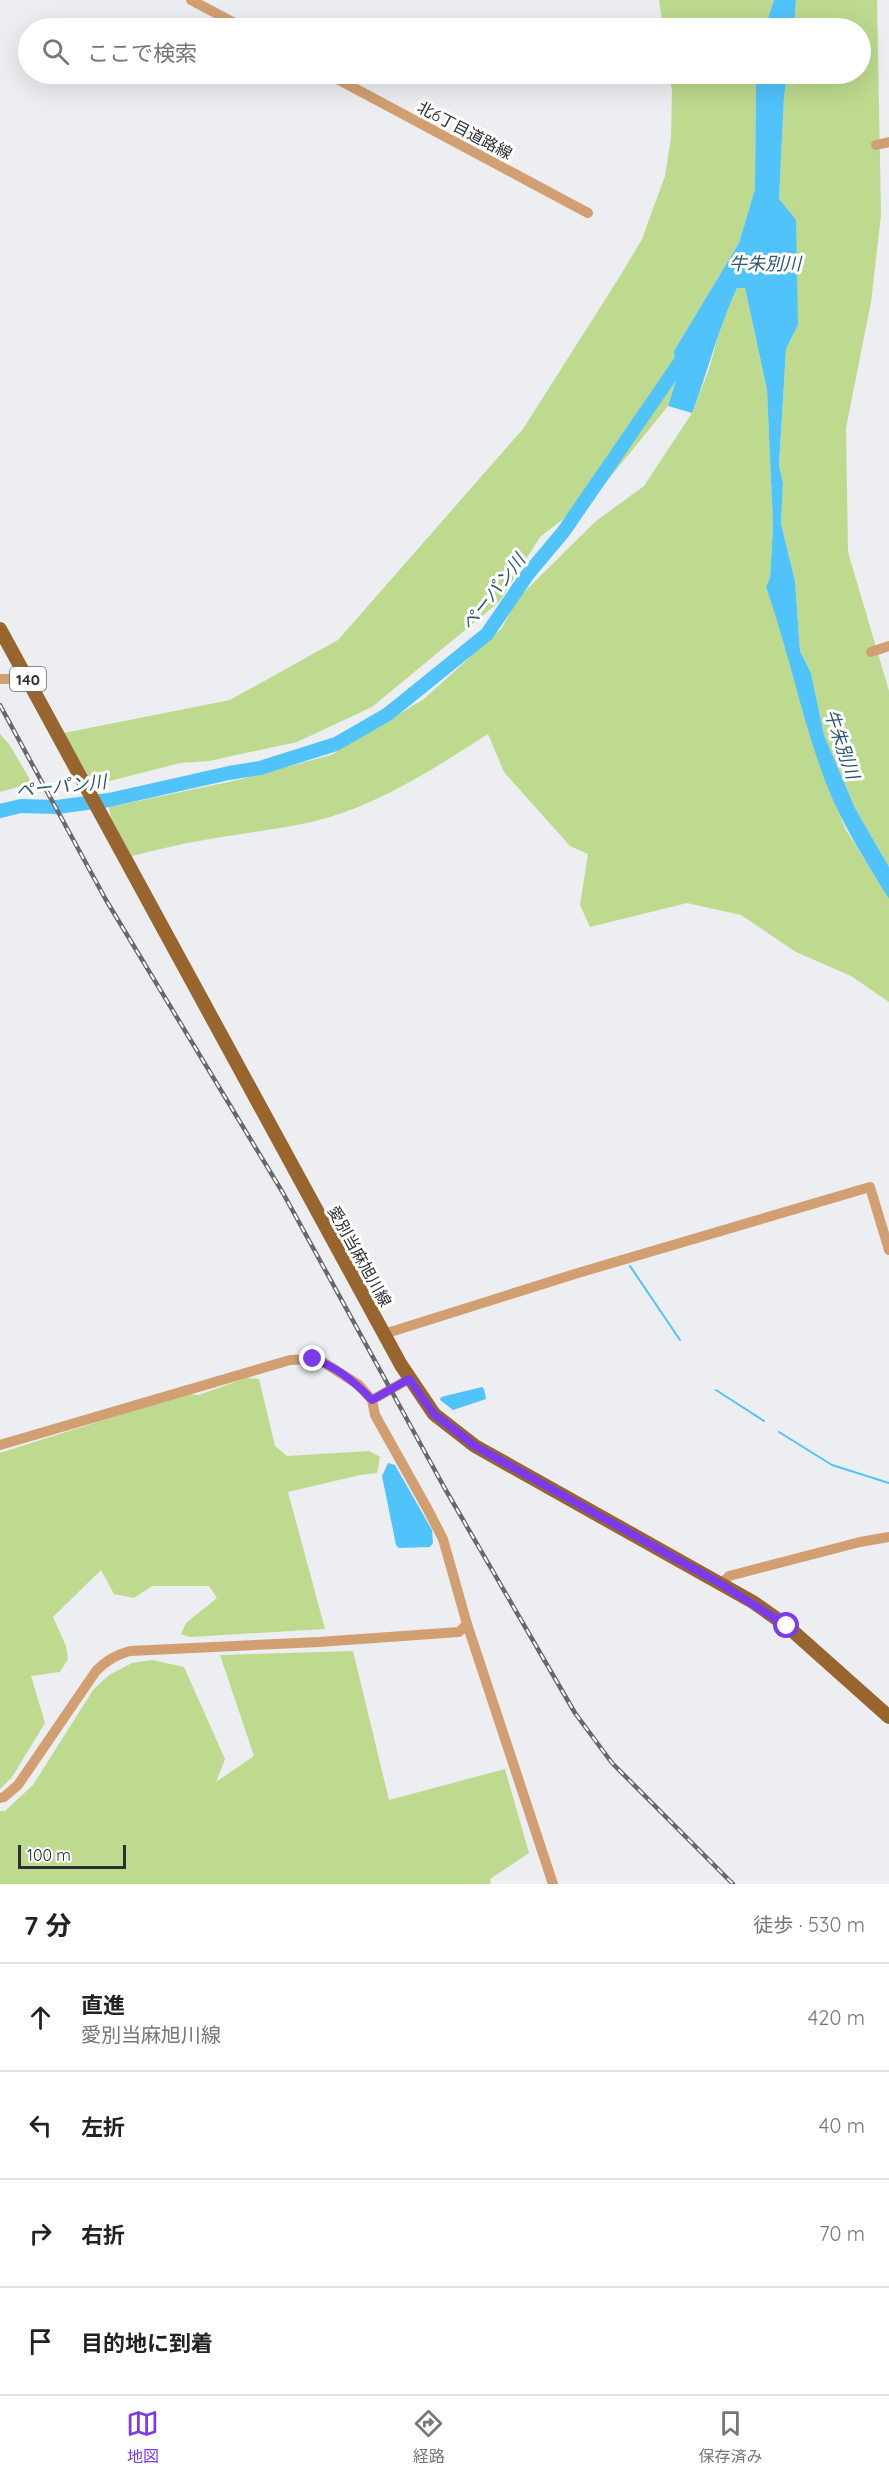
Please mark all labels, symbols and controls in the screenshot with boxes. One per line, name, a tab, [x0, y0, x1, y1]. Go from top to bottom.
search box	[18, 18, 871, 84]
icon: search	[39, 35, 72, 68]
text: ここで検索	[87, 39, 197, 67]
street label: 北6丁目道路線	[414, 97, 516, 163]
water label: 牛朱別川	[729, 252, 803, 275]
water label: ペーパン川	[456, 548, 531, 635]
road number: 140	[10, 667, 46, 691]
water label: 牛朱別川	[819, 706, 865, 784]
water label: ペーパン川	[15, 770, 109, 802]
street label: 愛別当麻旭川線	[324, 1202, 396, 1310]
route end	[299, 1345, 325, 1371]
route start	[773, 1612, 799, 1638]
scale bar	[18, 1842, 126, 1870]
text: 100 m	[27, 1845, 71, 1865]
text: 7 分	[24, 1909, 72, 1942]
text: 徒歩 · 530 m	[753, 1912, 865, 1937]
text: 直進	[81, 1991, 125, 2019]
icon: ahead	[24, 2001, 57, 2034]
text: 420 m	[808, 2005, 865, 2030]
text: 愛別当麻旭川線	[81, 2022, 221, 2047]
icon: left	[24, 2109, 57, 2142]
text: 左折	[81, 2113, 125, 2141]
text: 40 m	[819, 2113, 865, 2138]
icon: right	[24, 2217, 57, 2250]
text: 右折	[81, 2221, 125, 2249]
text: 70 m	[819, 2221, 865, 2246]
icon: arrive	[24, 2325, 57, 2358]
text: 目的地に到着	[81, 2329, 213, 2357]
tab: 地図	[126, 2407, 159, 2467]
tab: 経路	[412, 2407, 445, 2467]
tab: 保存済み	[698, 2407, 762, 2467]

